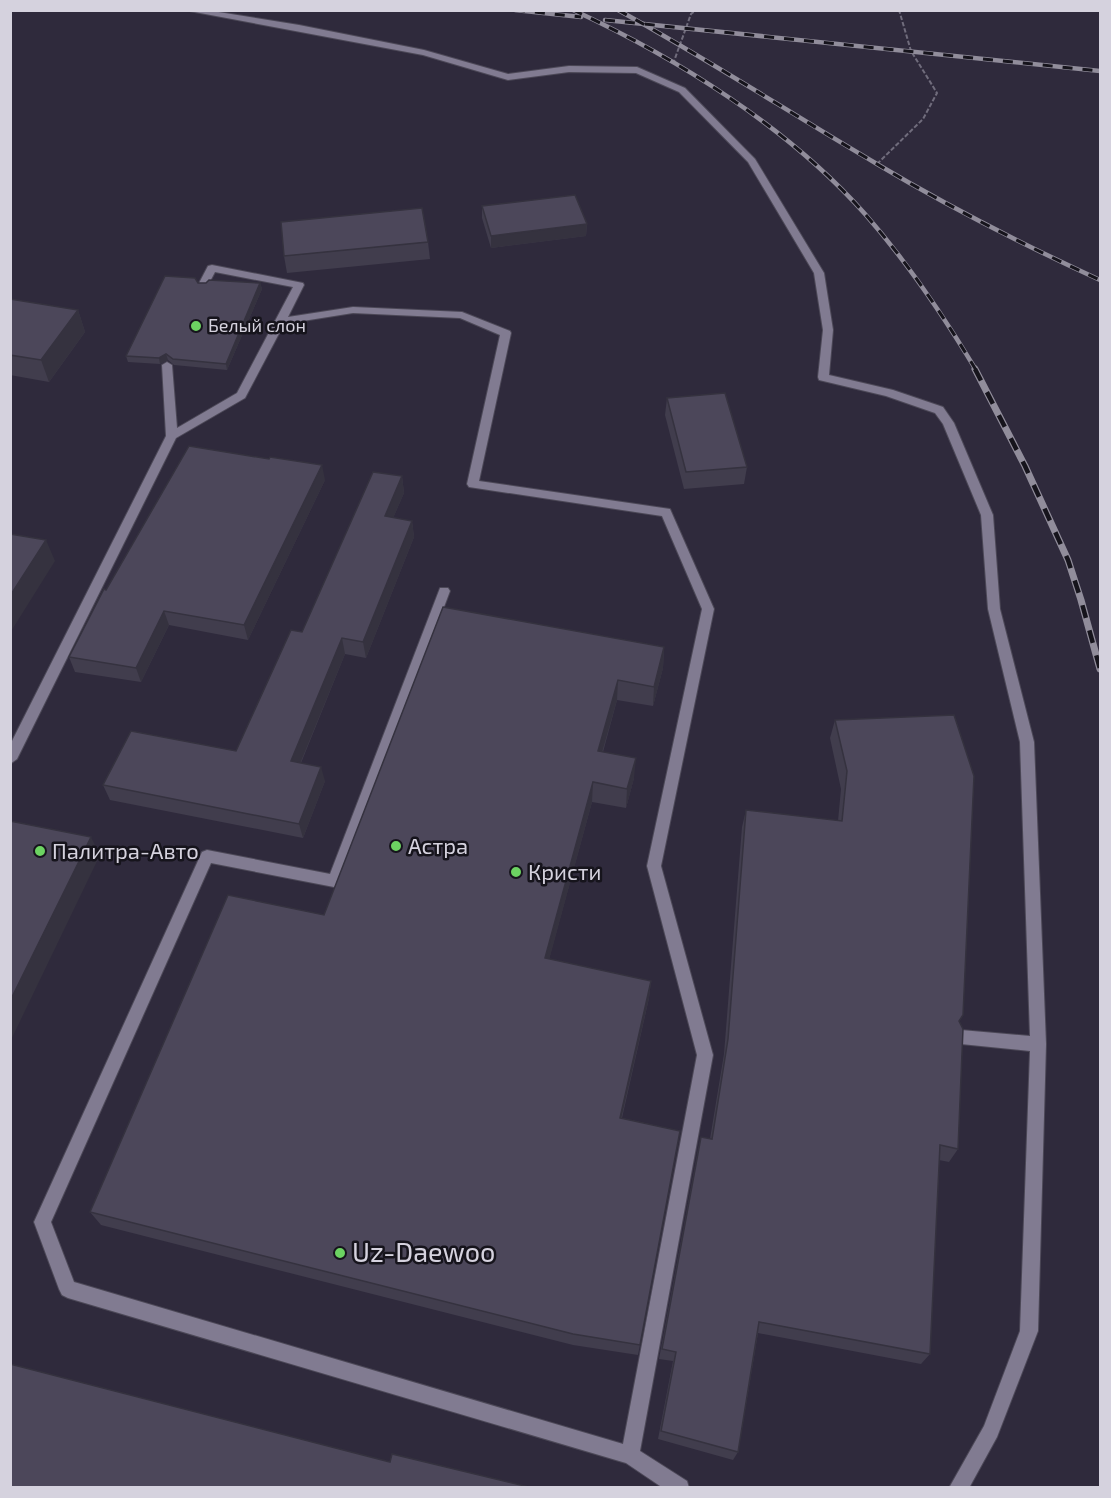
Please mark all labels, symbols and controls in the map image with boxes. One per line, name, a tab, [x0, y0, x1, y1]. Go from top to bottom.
place label: Белый слон	[208, 314, 306, 336]
marker: Белый слон	[189, 319, 203, 333]
place label: Астра	[408, 832, 468, 858]
place label: Палитра-Авто	[52, 837, 199, 863]
marker: Астра	[389, 839, 403, 853]
marker: Палитра-Авто	[33, 844, 47, 858]
place label: Кристи	[528, 858, 601, 884]
marker: Кристи	[509, 865, 523, 879]
place label: Uz-Daewoo	[352, 1235, 495, 1267]
marker: Uz-Daewoo	[333, 1246, 347, 1260]

